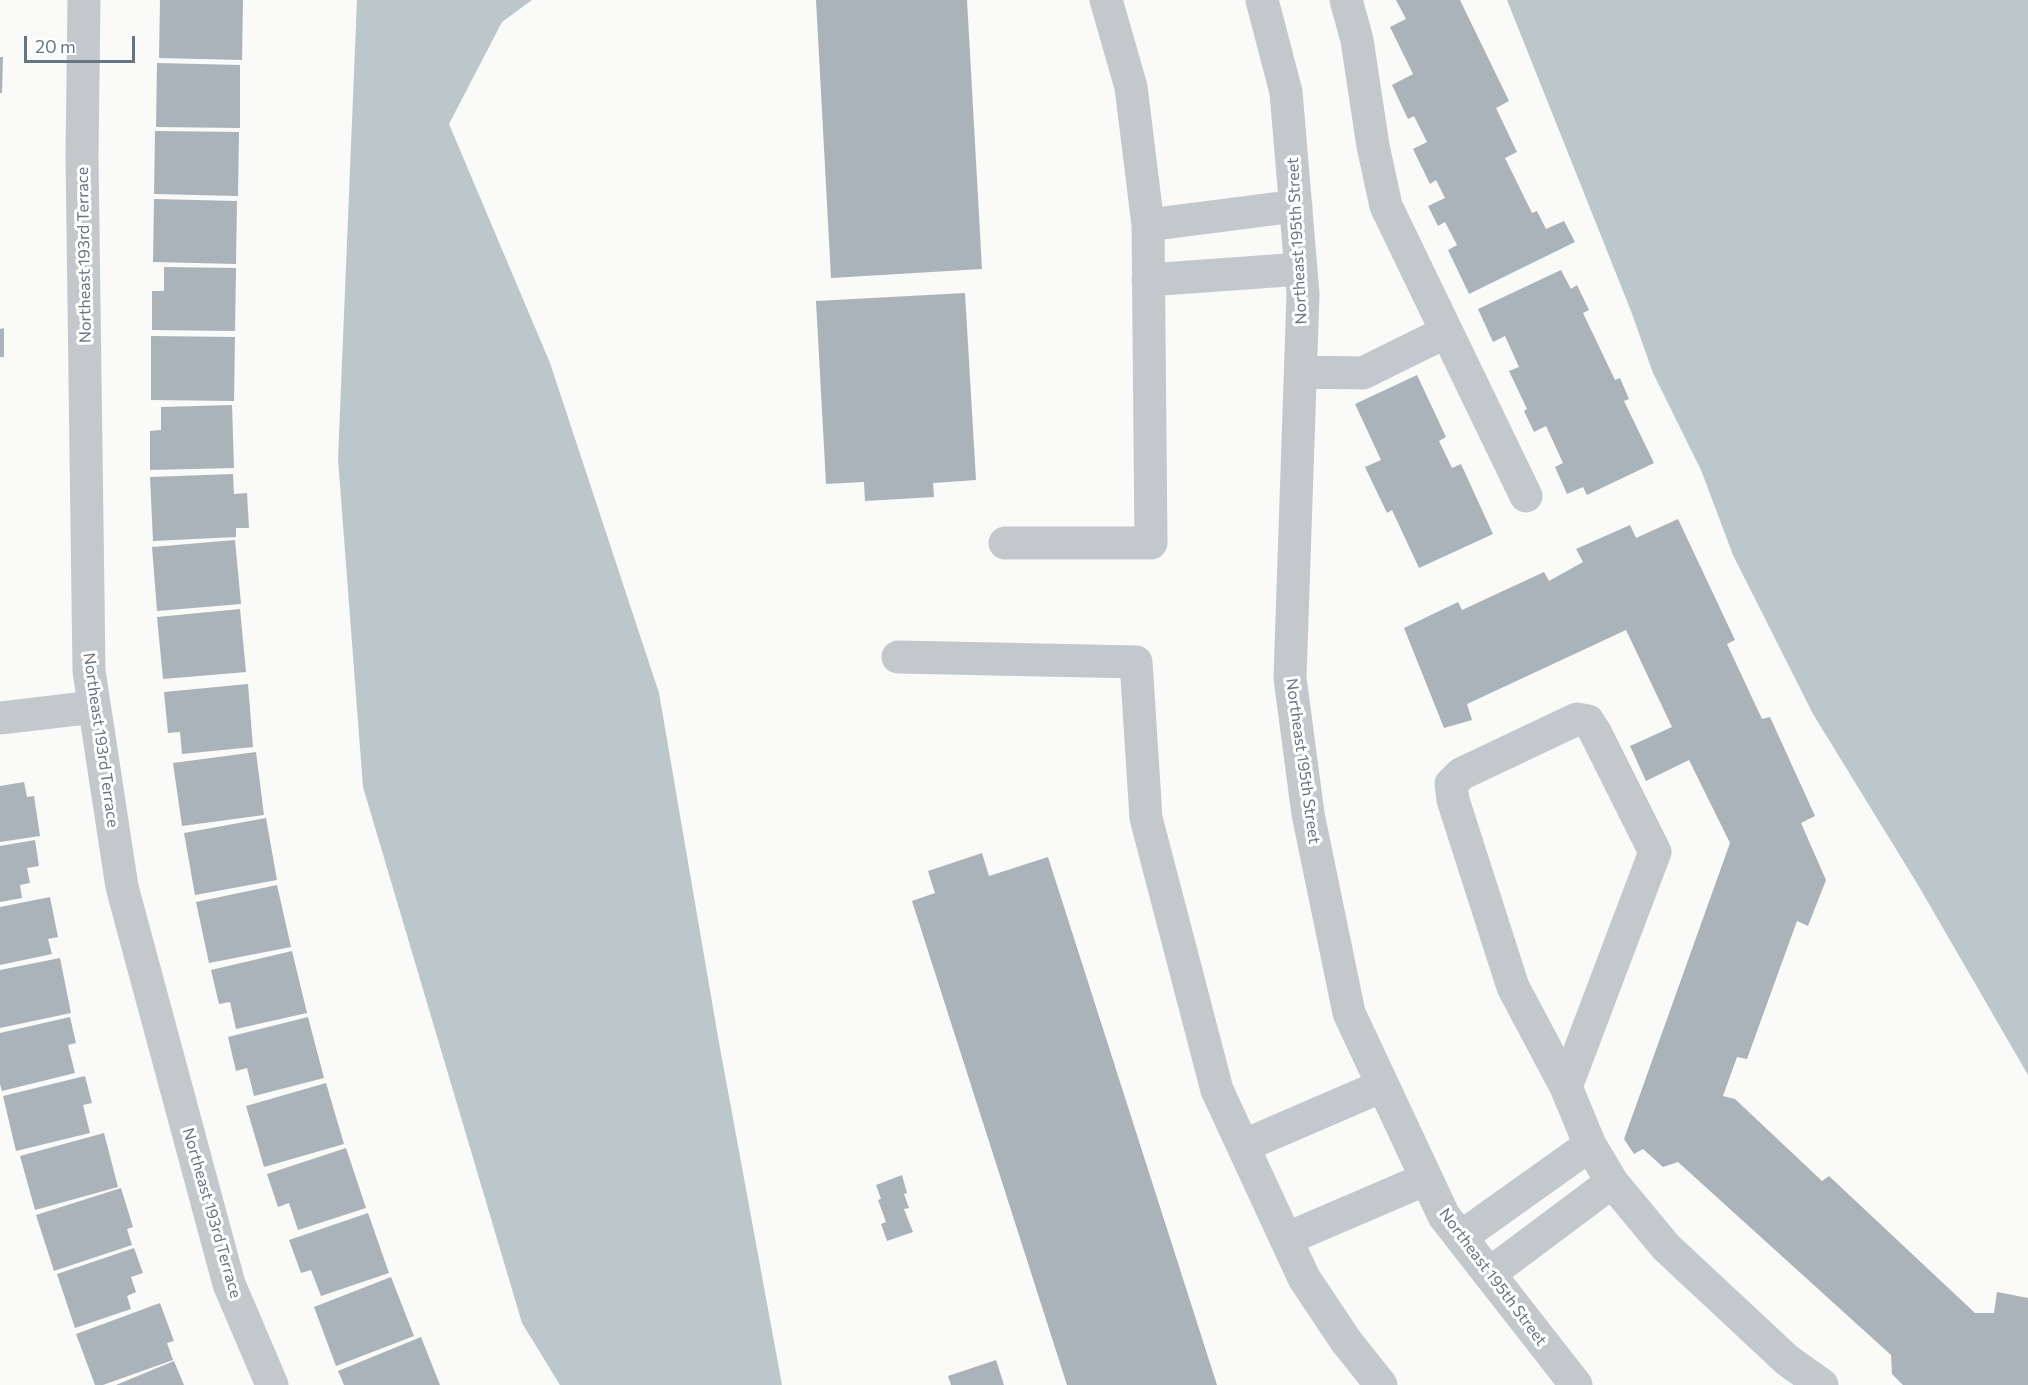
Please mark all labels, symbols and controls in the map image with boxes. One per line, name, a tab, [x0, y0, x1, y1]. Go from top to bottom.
scale bar	[27, 24, 138, 62]
text: 20 m	[35, 35, 76, 57]
street label: Northeast 195th Street	[1283, 157, 1311, 325]
street label: Northeast 193rd Terrace	[73, 167, 95, 343]
street label: Northeast 193rd Terrace	[79, 651, 123, 829]
street label: Northeast 195th Street	[1282, 677, 1324, 845]
street label: Northeast 193rd Terrace	[178, 1126, 246, 1300]
street label: Northeast 195th Street	[1435, 1204, 1551, 1350]

